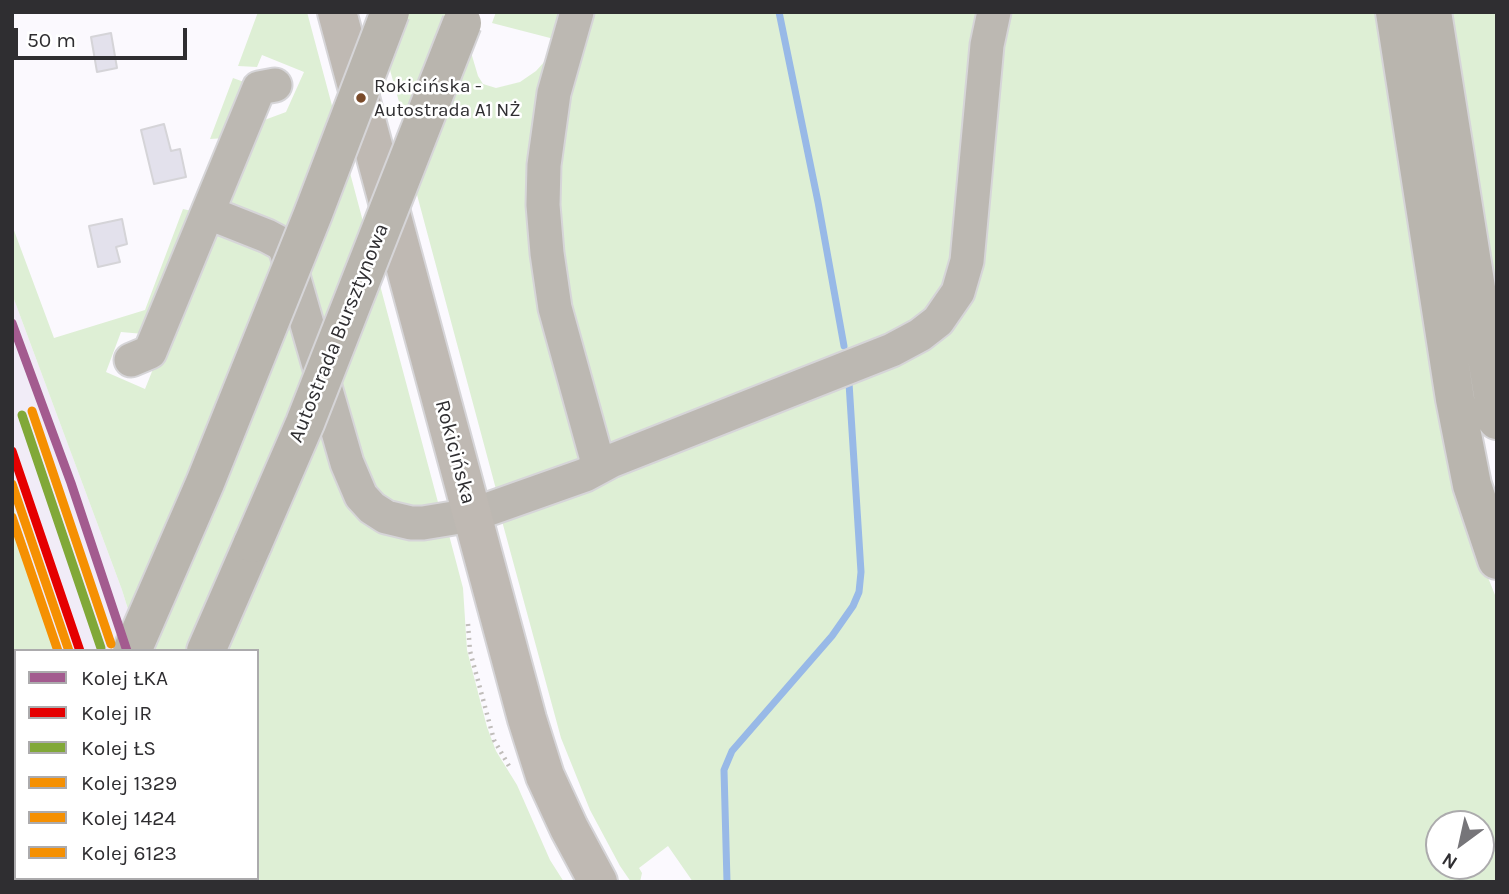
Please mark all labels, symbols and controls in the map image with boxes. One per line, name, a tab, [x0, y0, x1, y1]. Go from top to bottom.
scale bar	[18, 14, 191, 58]
text: 50 m	[27, 28, 76, 52]
place label: Rokicińska - Autostrada A1 NŻ	[374, 76, 521, 120]
marker: Rokicińska - Autostrada A1 NŻ	[354, 91, 368, 105]
street label: Autostrada Bursztynowa	[283, 220, 395, 446]
street label: Rokicińska	[429, 397, 481, 507]
legend	[14, 649, 259, 880]
text: Kolej ŁKA	[81, 666, 168, 690]
text: Kolej IR	[81, 701, 152, 725]
text: Kolej ŁS	[81, 736, 156, 760]
text: Kolej 1329	[81, 771, 177, 795]
text: Kolej 1424	[81, 806, 176, 830]
north arrow	[1425, 810, 1495, 880]
text: Kolej 6123	[81, 841, 177, 865]
text: N	[1438, 848, 1461, 874]

